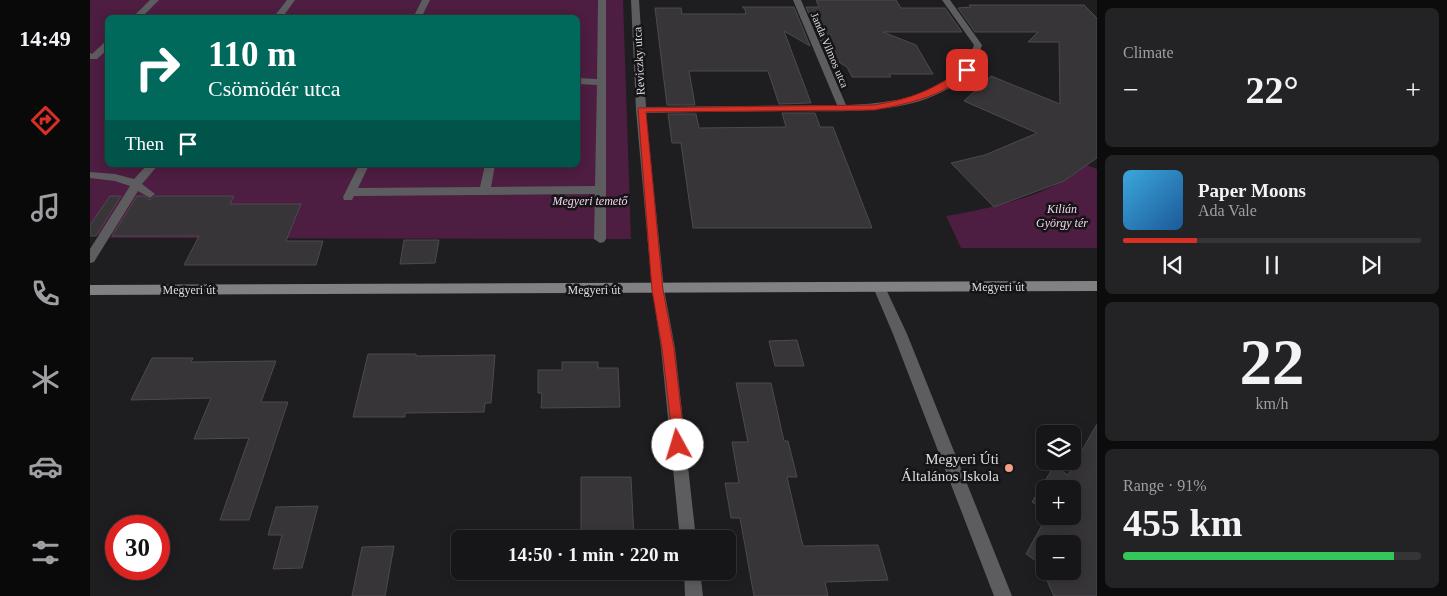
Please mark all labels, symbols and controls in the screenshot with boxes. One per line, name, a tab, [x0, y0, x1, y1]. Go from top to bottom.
street label: Janda Vilmos utca	[809, 11, 851, 89]
text: 14:49	[19, 26, 71, 51]
street label: Reviczky utca	[630, 26, 648, 95]
icon: right	[125, 35, 190, 100]
text: 110 m	[208, 35, 296, 74]
text: Climate	[1123, 44, 1174, 61]
pin	[946, 49, 988, 91]
icon: arrive	[953, 56, 981, 84]
text: 22°	[1245, 69, 1299, 111]
text: −	[1123, 74, 1139, 105]
text: +	[1405, 74, 1421, 105]
text: Csömödér utca	[208, 76, 341, 101]
icon: directions	[28, 103, 63, 138]
icon: arrive	[174, 130, 202, 158]
text: Then	[125, 133, 164, 154]
text: Paper Moons	[1198, 180, 1306, 201]
icon: music	[28, 190, 63, 225]
park label: Megyeri temető	[552, 194, 628, 208]
park label: Kilián György tér	[1036, 202, 1088, 230]
text: Ada Vale	[1198, 202, 1257, 219]
icon: previous	[1159, 251, 1187, 279]
icon: pause	[1258, 251, 1286, 279]
icon: next	[1357, 251, 1385, 279]
icon: phone	[28, 276, 63, 311]
street label: Megyeri út	[972, 280, 1025, 294]
street label: Megyeri út	[163, 283, 216, 297]
street label: Megyeri út	[568, 283, 621, 297]
text: 22	[1240, 326, 1305, 398]
icon: climate	[28, 362, 63, 397]
text: km/h	[1256, 395, 1288, 412]
position arrow	[651, 418, 703, 470]
map controls	[1036, 425, 1081, 580]
button: layers	[1036, 425, 1081, 470]
icon: car	[28, 449, 63, 484]
place label: Megyeri Úti Általános Iskola	[901, 451, 999, 484]
marker: Megyeri Úti Általános Iskola	[1003, 462, 1015, 474]
text: Range · 91%	[1123, 477, 1207, 494]
button: +	[1036, 480, 1081, 525]
text: 455 km	[1123, 502, 1242, 544]
speed limit sign: 30	[105, 515, 170, 580]
icon: filters	[28, 535, 63, 570]
button: −	[1036, 535, 1081, 580]
text: 14:50 · 1 min · 220 m	[508, 544, 679, 565]

